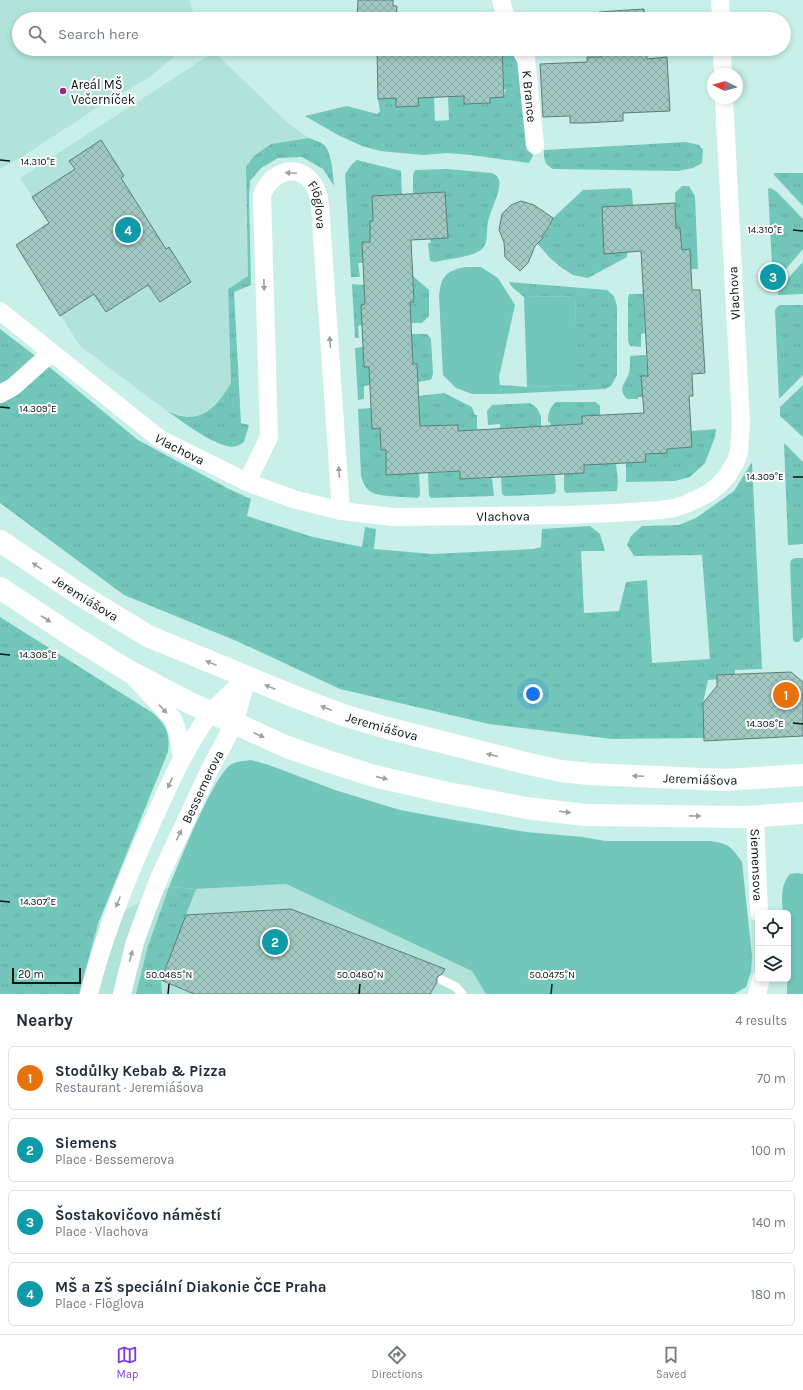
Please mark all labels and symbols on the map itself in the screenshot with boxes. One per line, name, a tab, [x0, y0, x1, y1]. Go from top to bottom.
north arrow	[707, 68, 743, 104]
street label: K Brance	[520, 69, 540, 123]
place label: Areál MŠ Večerníček	[71, 76, 135, 107]
marker: Areál MŠ Večerníček	[58, 86, 68, 96]
text: 14.310°E	[21, 156, 55, 168]
one-way arrow	[285, 169, 297, 176]
street label: Flöglova	[305, 177, 329, 230]
pin: 4	[115, 215, 141, 245]
text: 14.310°E	[748, 224, 782, 236]
pin: 3	[760, 262, 786, 292]
street label: Vlachova	[725, 266, 743, 320]
one-way arrow	[261, 279, 268, 291]
one-way arrow	[326, 336, 333, 348]
text: 14.309°E	[19, 403, 57, 415]
street label: Vlachova	[152, 430, 207, 467]
one-way arrow	[335, 466, 342, 478]
text: 14.309°E	[746, 471, 784, 483]
street label: Vlachova	[476, 508, 530, 524]
one-way arrow	[32, 562, 42, 570]
street label: Jeremiášova	[51, 571, 121, 624]
one-way arrow	[41, 615, 51, 623]
text: 14.308°E	[19, 649, 57, 661]
one-way arrow	[205, 660, 216, 666]
pin: 1	[773, 680, 799, 710]
one-way arrow	[263, 683, 275, 689]
your location	[523, 684, 543, 704]
one-way arrow	[159, 704, 168, 714]
one-way arrow	[320, 705, 332, 711]
street label: Jeremiášova	[344, 709, 420, 743]
text: 14.308°E	[746, 718, 784, 730]
one-way arrow	[254, 732, 265, 738]
street label: Bessemerova	[178, 747, 226, 826]
one-way arrow	[485, 751, 498, 757]
street label: Jeremiášova	[663, 770, 738, 788]
one-way arrow	[632, 773, 644, 780]
one-way arrow	[376, 775, 388, 781]
one-way arrow	[167, 778, 173, 789]
one-way arrow	[559, 809, 571, 816]
one-way arrow	[689, 813, 702, 819]
street label: Siemensova	[748, 828, 766, 902]
one-way arrow	[176, 830, 182, 841]
text: 14.307°E	[20, 896, 56, 908]
one-way arrow	[114, 897, 120, 909]
pin: 2	[262, 927, 288, 957]
one-way arrow	[128, 950, 134, 962]
scale bar	[12, 966, 81, 985]
text: 50.0485°N	[146, 969, 192, 981]
text: 50.0480°N	[336, 969, 384, 981]
text: 50.0475°N	[529, 969, 575, 981]

